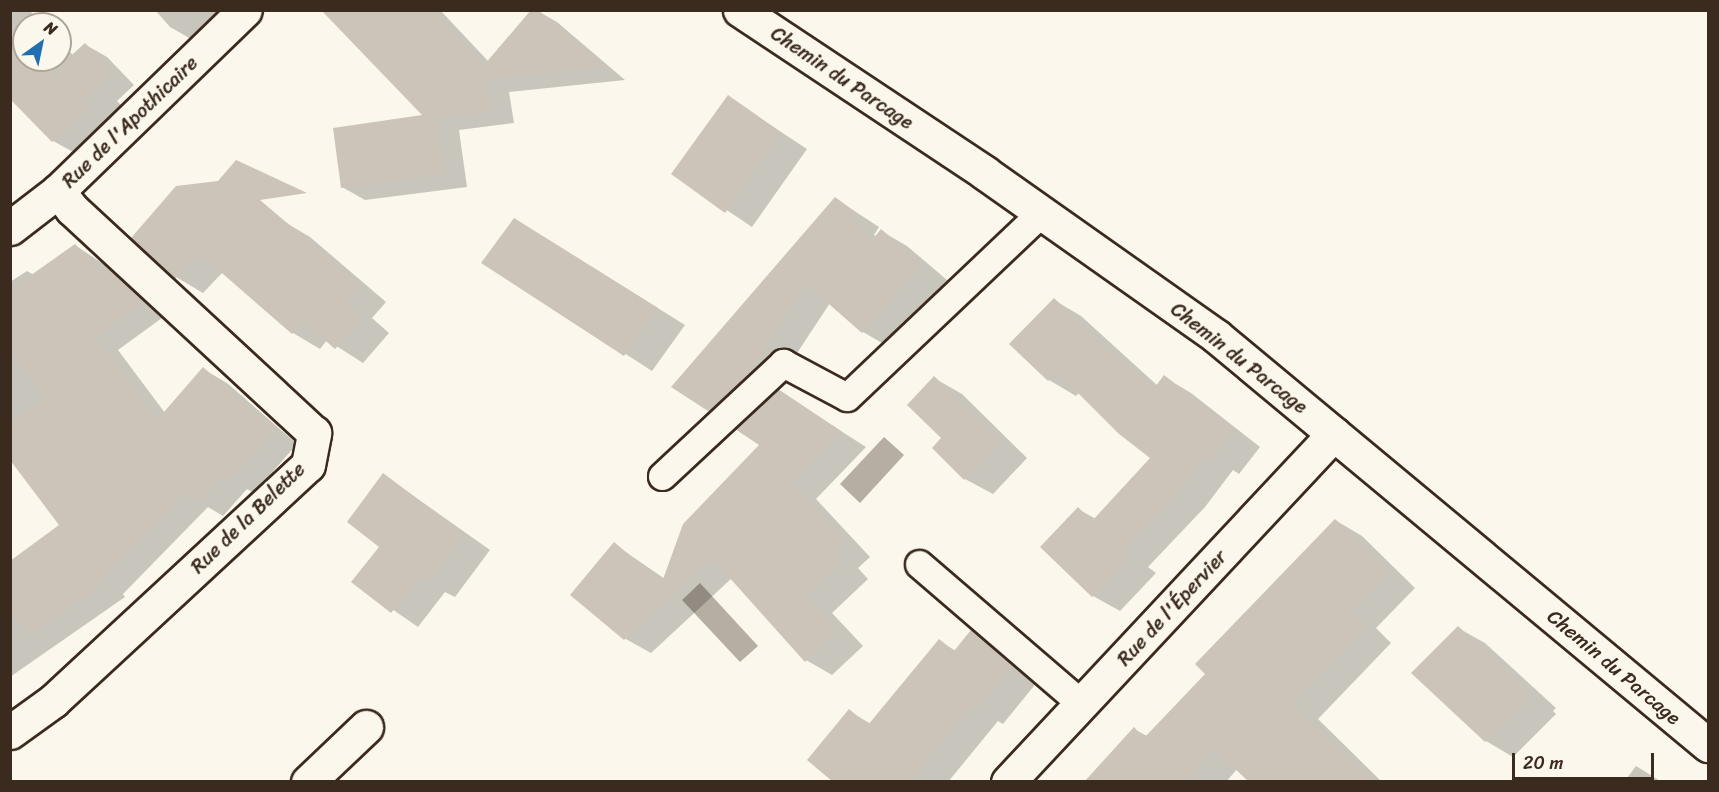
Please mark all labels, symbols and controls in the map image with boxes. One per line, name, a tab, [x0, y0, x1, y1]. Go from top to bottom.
north arrow	[12, 12, 72, 72]
text: N	[38, 13, 64, 43]
street label: Chemin du Parcage	[766, 21, 918, 135]
street label: Rue de l'Apothicaire	[57, 51, 203, 193]
street label: Chemin du Parcage	[1166, 297, 1312, 419]
street label: Rue de la Belette	[186, 457, 310, 579]
street label: Rue de l'Épervier	[1112, 545, 1232, 671]
street label: Chemin du Parcage	[1542, 604, 1686, 730]
scale bar	[1515, 741, 1658, 779]
text: 20 m	[1523, 747, 1563, 779]

